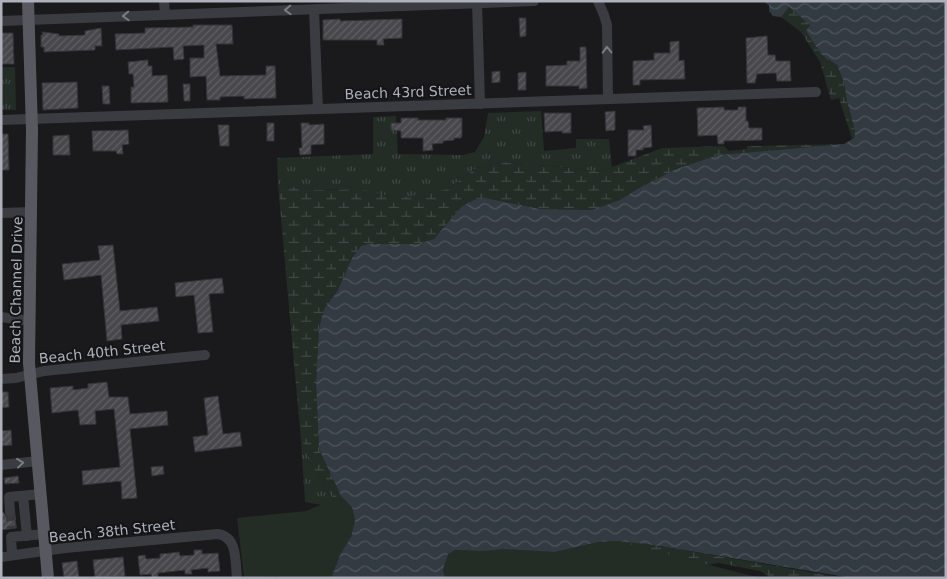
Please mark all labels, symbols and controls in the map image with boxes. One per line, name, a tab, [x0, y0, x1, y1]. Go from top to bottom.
one-way arrow	[284, 5, 292, 16]
one-way arrow	[122, 11, 130, 21]
one-way arrow	[602, 46, 612, 54]
street label: Beach 43rd Street	[344, 82, 472, 102]
street label: Beach Channel Drive	[7, 216, 25, 364]
street label: Beach 40th Street	[38, 337, 166, 367]
one-way arrow	[16, 458, 24, 469]
street label: Beach 38th Street	[48, 516, 176, 546]

